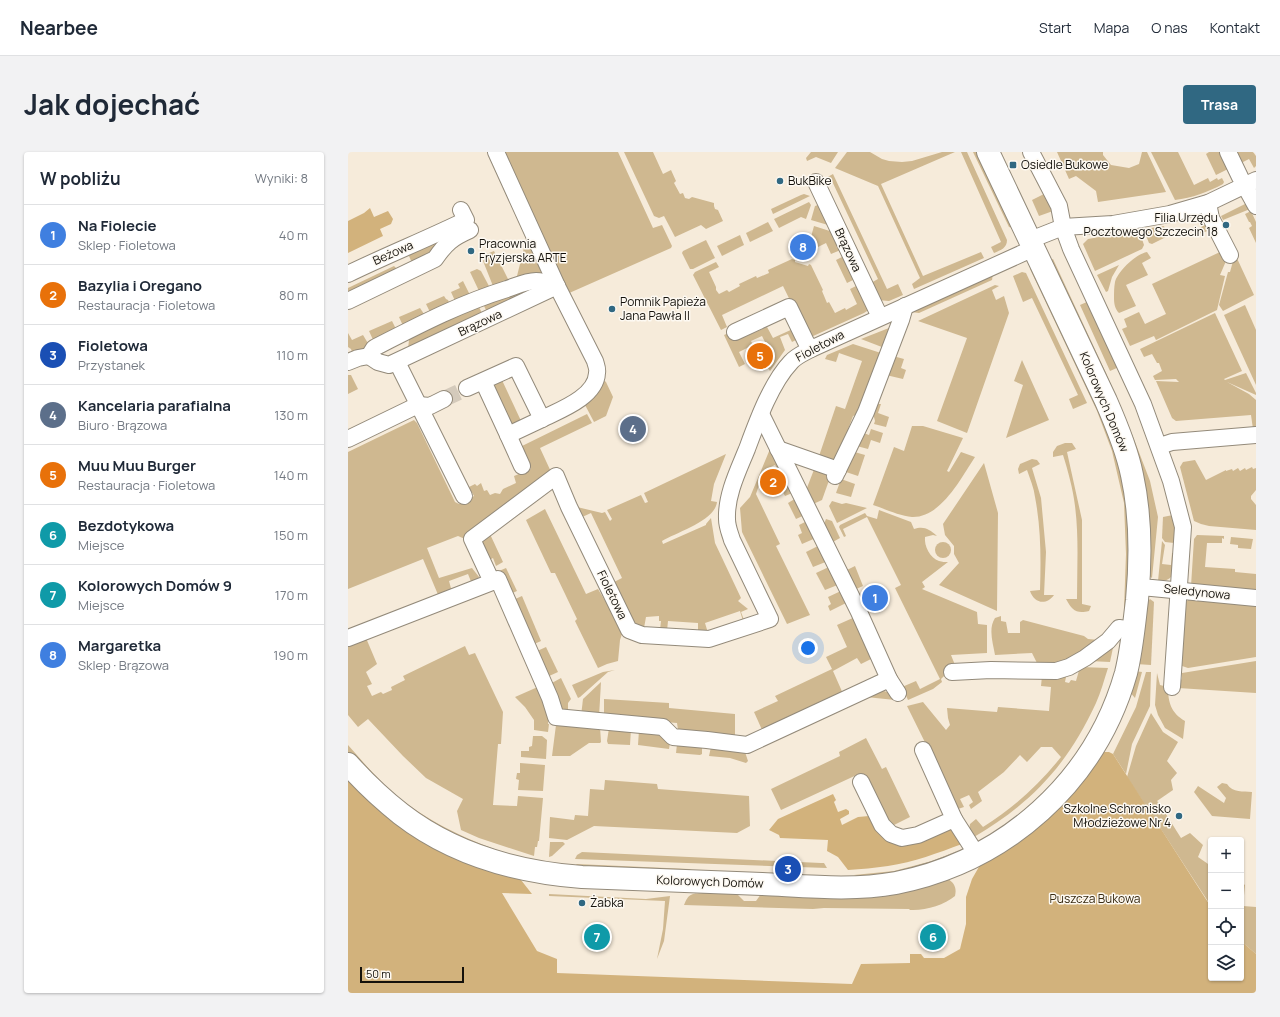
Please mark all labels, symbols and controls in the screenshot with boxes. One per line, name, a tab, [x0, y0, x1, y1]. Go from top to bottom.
text: Nearbee	[20, 15, 98, 41]
text: Start	[1039, 18, 1072, 37]
text: Mapa	[1094, 18, 1129, 37]
text: O nas	[1151, 18, 1188, 37]
text: Kontakt	[1210, 18, 1260, 37]
text: Jak dojechać	[24, 85, 200, 123]
button: Trasa	[1183, 85, 1256, 124]
place label: Osiedle Bukowe	[1021, 156, 1108, 173]
marker: Osiedle Bukowe	[1008, 160, 1018, 170]
text: W pobliżu	[40, 167, 121, 190]
text: Wyniki: 8	[255, 169, 308, 187]
place label: BukBike	[788, 172, 831, 189]
marker: BukBike	[775, 176, 785, 186]
place label: Filia Urzędu Pocztowego Szczecin 18	[1083, 209, 1218, 240]
text: Na Fiolecie	[78, 215, 157, 236]
marker: Filia Urzędu Pocztowego Szczecin 18	[1221, 220, 1231, 230]
street label: Brązowa	[831, 225, 866, 274]
text: 1	[50, 226, 56, 244]
text: 40 m	[279, 226, 308, 244]
pin: 8	[790, 232, 816, 262]
place label: Pracownia Fryzjerska ARTE	[479, 235, 567, 266]
text: Sklep · Fioletowa	[78, 236, 176, 254]
street label: Beżowa	[370, 236, 416, 269]
marker: Pracownia Fryzjerska ARTE	[466, 246, 476, 256]
text: Bazylia i Oregano	[78, 275, 202, 296]
text: 2	[49, 286, 57, 304]
text: 80 m	[279, 286, 308, 304]
place label: Pomnik Papieża Jana Pawła II	[620, 293, 706, 324]
text: Restauracja · Fioletowa	[78, 296, 215, 314]
marker: Pomnik Papieża Jana Pawła II	[607, 304, 617, 314]
street label: Brązowa	[455, 305, 504, 340]
street label: Fioletowa	[793, 326, 847, 365]
text: Fioletowa	[78, 335, 148, 356]
pin: 5	[747, 341, 773, 371]
text: 3	[49, 346, 57, 364]
text: 110 m	[276, 346, 308, 364]
street label: Kolorowych Domów	[1076, 349, 1133, 455]
text: Przystanek	[78, 356, 145, 374]
text: Kancelaria parafialna	[78, 395, 231, 416]
text: 4	[49, 406, 57, 424]
text: 130 m	[274, 406, 308, 424]
pin: 4	[620, 414, 646, 444]
text: Biuro · Brązowa	[78, 416, 167, 434]
text: Muu Muu Burger	[78, 455, 196, 476]
text: 5	[49, 466, 57, 484]
text: 140 m	[274, 466, 308, 484]
pin: 2	[760, 467, 786, 497]
text: Restauracja · Fioletowa	[78, 476, 215, 494]
text: Bezdotykowa	[78, 515, 174, 536]
text: 6	[49, 526, 57, 544]
text: 150 m	[274, 526, 308, 544]
text: Miejsce	[78, 536, 124, 554]
street label: Fioletowa	[593, 567, 632, 622]
text: Kolorowych Domów 9	[78, 575, 232, 596]
street label: Seledynowa	[1163, 580, 1231, 603]
pin: 1	[862, 583, 888, 613]
text: 7	[50, 586, 56, 604]
text: 170 m	[275, 586, 308, 604]
text: Miejsce	[78, 596, 124, 614]
text: Margaretka	[78, 635, 161, 656]
your location	[798, 638, 818, 658]
text: 8	[49, 646, 57, 664]
text: 190 m	[273, 646, 308, 664]
text: Sklep · Brązowa	[78, 656, 169, 674]
place label: Szkolne Schronisko Młodzieżowe Nr 4	[1063, 800, 1171, 831]
marker: Szkolne Schronisko Młodzieżowe Nr 4	[1174, 811, 1184, 821]
map controls	[1208, 837, 1244, 981]
button: +	[1208, 837, 1244, 873]
pin: 3	[775, 854, 801, 884]
street label: Kolorowych Domów	[656, 871, 764, 892]
button: −	[1208, 873, 1244, 909]
park label: Puszcza Bukowa	[1050, 890, 1140, 907]
place label: Żabka	[590, 894, 624, 911]
marker: Żabka	[577, 898, 587, 908]
button: locate	[1208, 909, 1244, 945]
pin: 7	[584, 922, 610, 952]
pin: 6	[920, 922, 946, 952]
button: layers	[1208, 945, 1244, 981]
scale bar	[360, 965, 464, 984]
text: 50 m	[366, 966, 391, 981]

